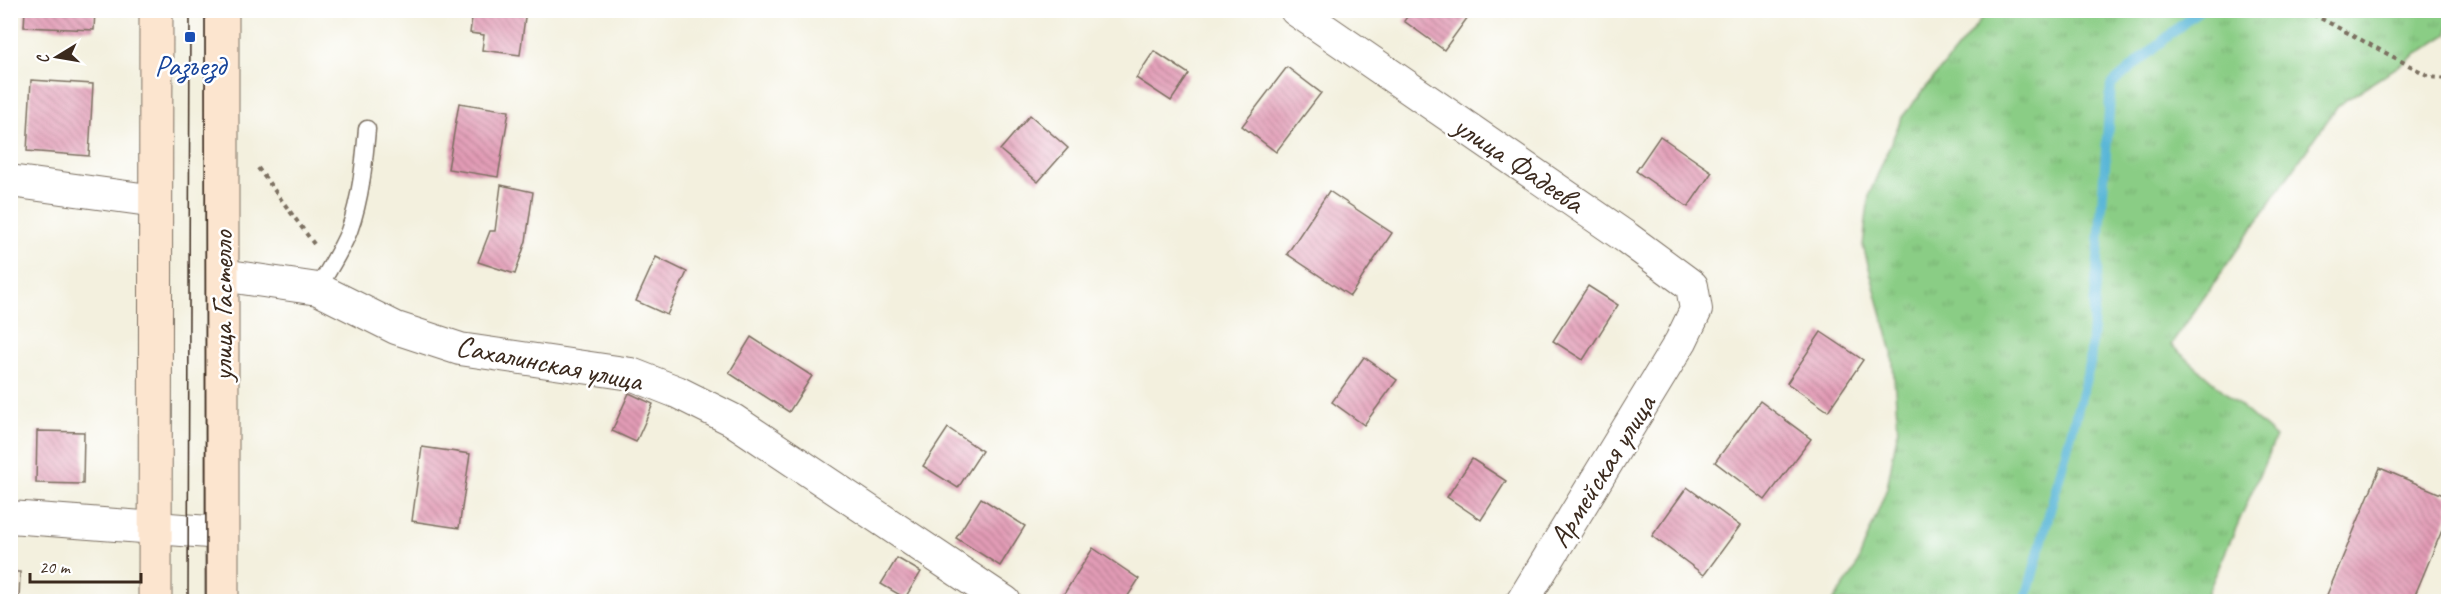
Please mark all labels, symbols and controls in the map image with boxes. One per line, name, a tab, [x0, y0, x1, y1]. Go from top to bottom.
north arrow	[27, 27, 87, 87]
marker: Разъезд	[183, 30, 197, 44]
place label: Разъезд	[154, 46, 228, 84]
text: С	[32, 52, 54, 65]
street label: улица Фадеева	[1445, 105, 1593, 222]
street label: улица Гастелло	[203, 229, 241, 383]
street label: Сахалинская улица	[453, 326, 647, 400]
street label: Армейская улица	[1540, 386, 1665, 554]
scale bar	[30, 546, 141, 584]
text: 20 m	[39, 556, 72, 578]

